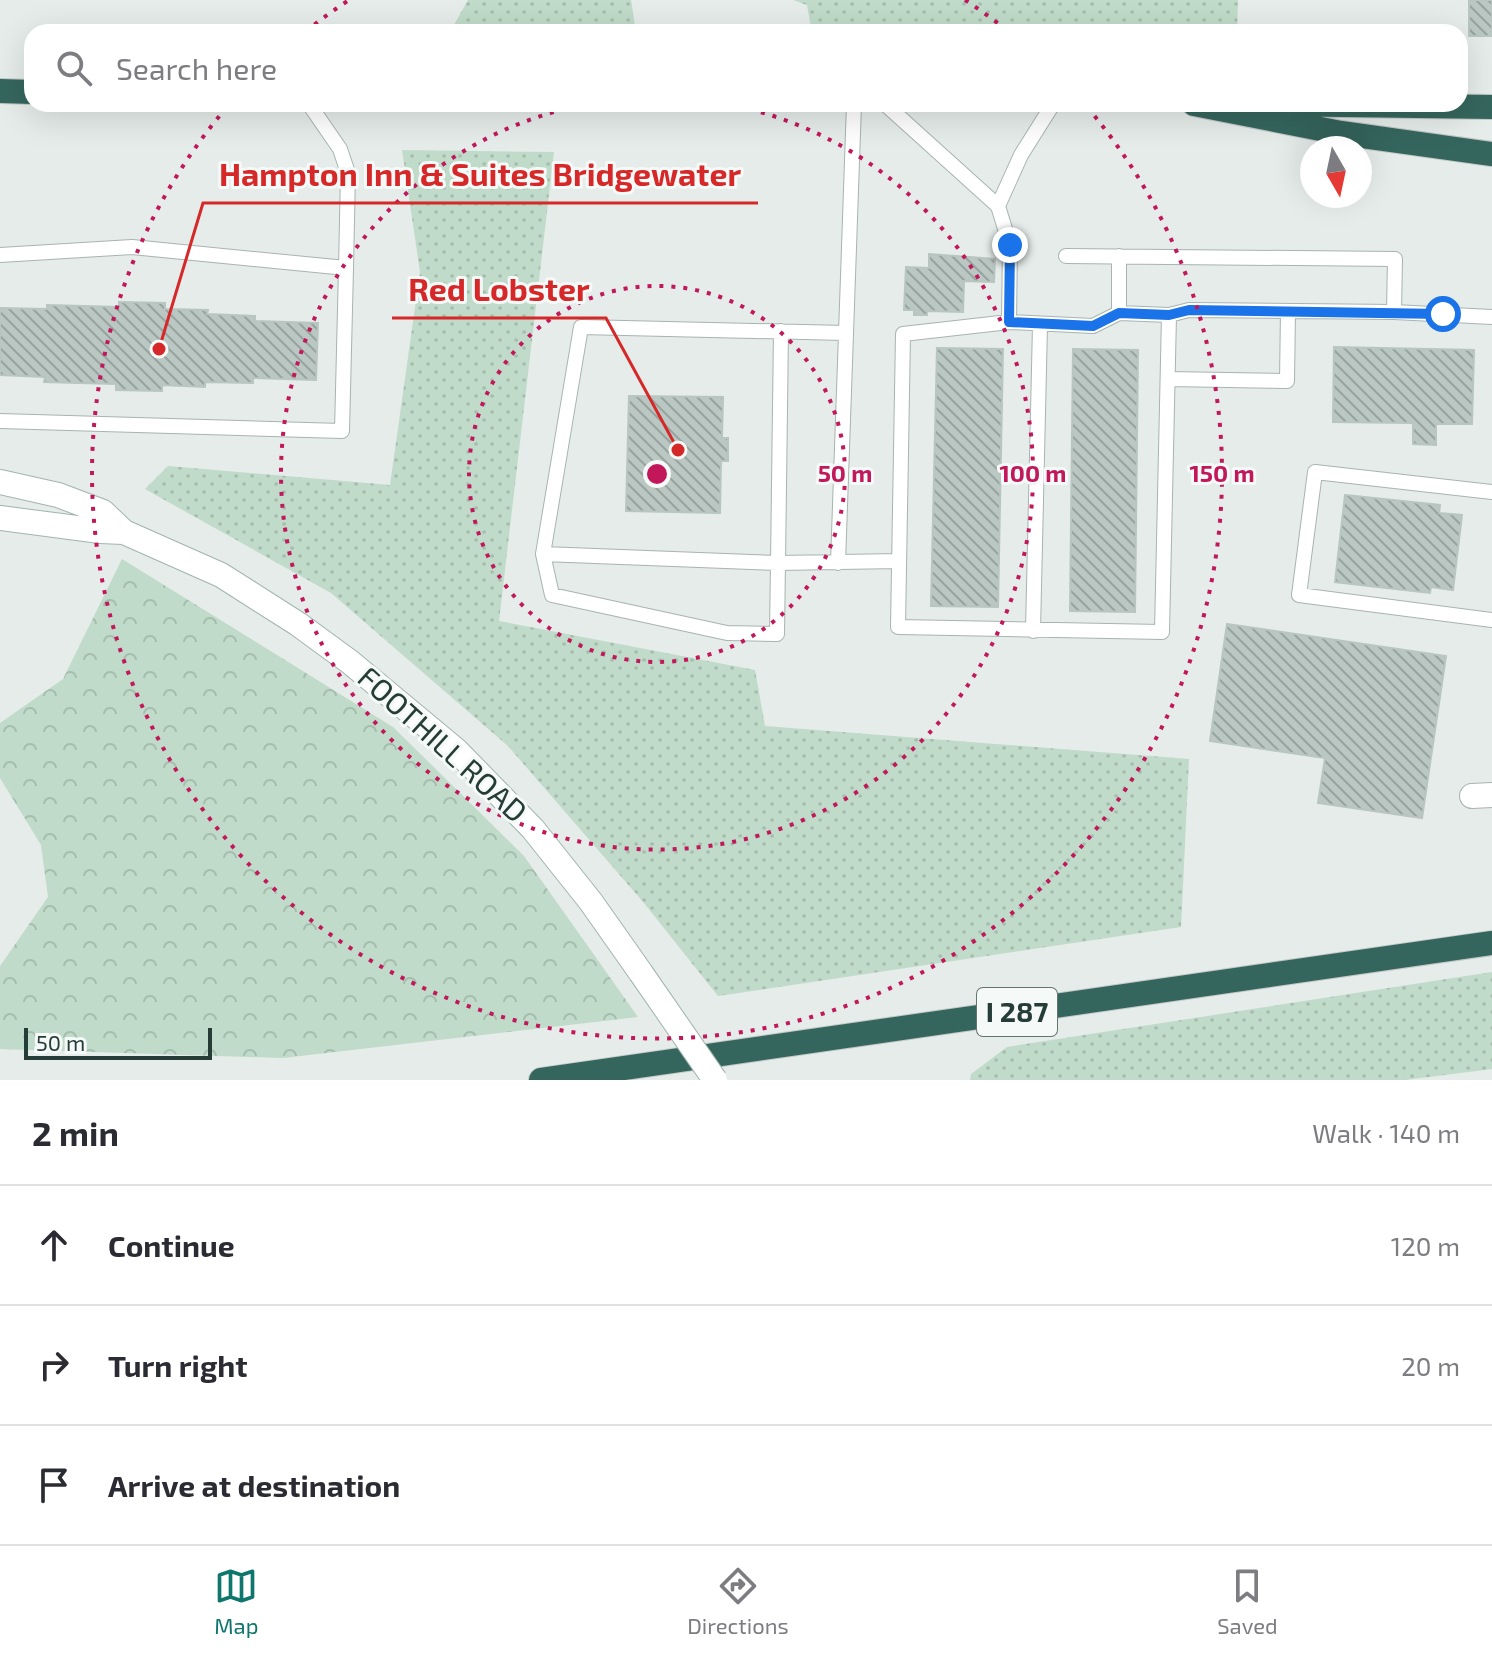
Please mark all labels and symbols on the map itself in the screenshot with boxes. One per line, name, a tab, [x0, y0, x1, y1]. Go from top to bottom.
north arrow	[1300, 136, 1372, 208]
callout: Hampton Inn & Suites Bridgewater	[203, 147, 758, 203]
text: Hampton Inn & Suites Bridgewater	[219, 154, 741, 192]
route end	[992, 227, 1028, 263]
callout: Red Lobster	[392, 262, 606, 318]
text: Red Lobster	[408, 269, 590, 307]
route start	[1425, 296, 1461, 332]
text: 50 m	[818, 458, 872, 487]
text: 100 m	[1000, 458, 1066, 487]
text: 150 m	[1189, 458, 1255, 487]
centre of rings	[643, 460, 671, 488]
street label: FOOTHILL ROAD	[351, 658, 535, 829]
road number: I 287	[977, 988, 1057, 1036]
scale bar	[24, 1024, 212, 1060]

